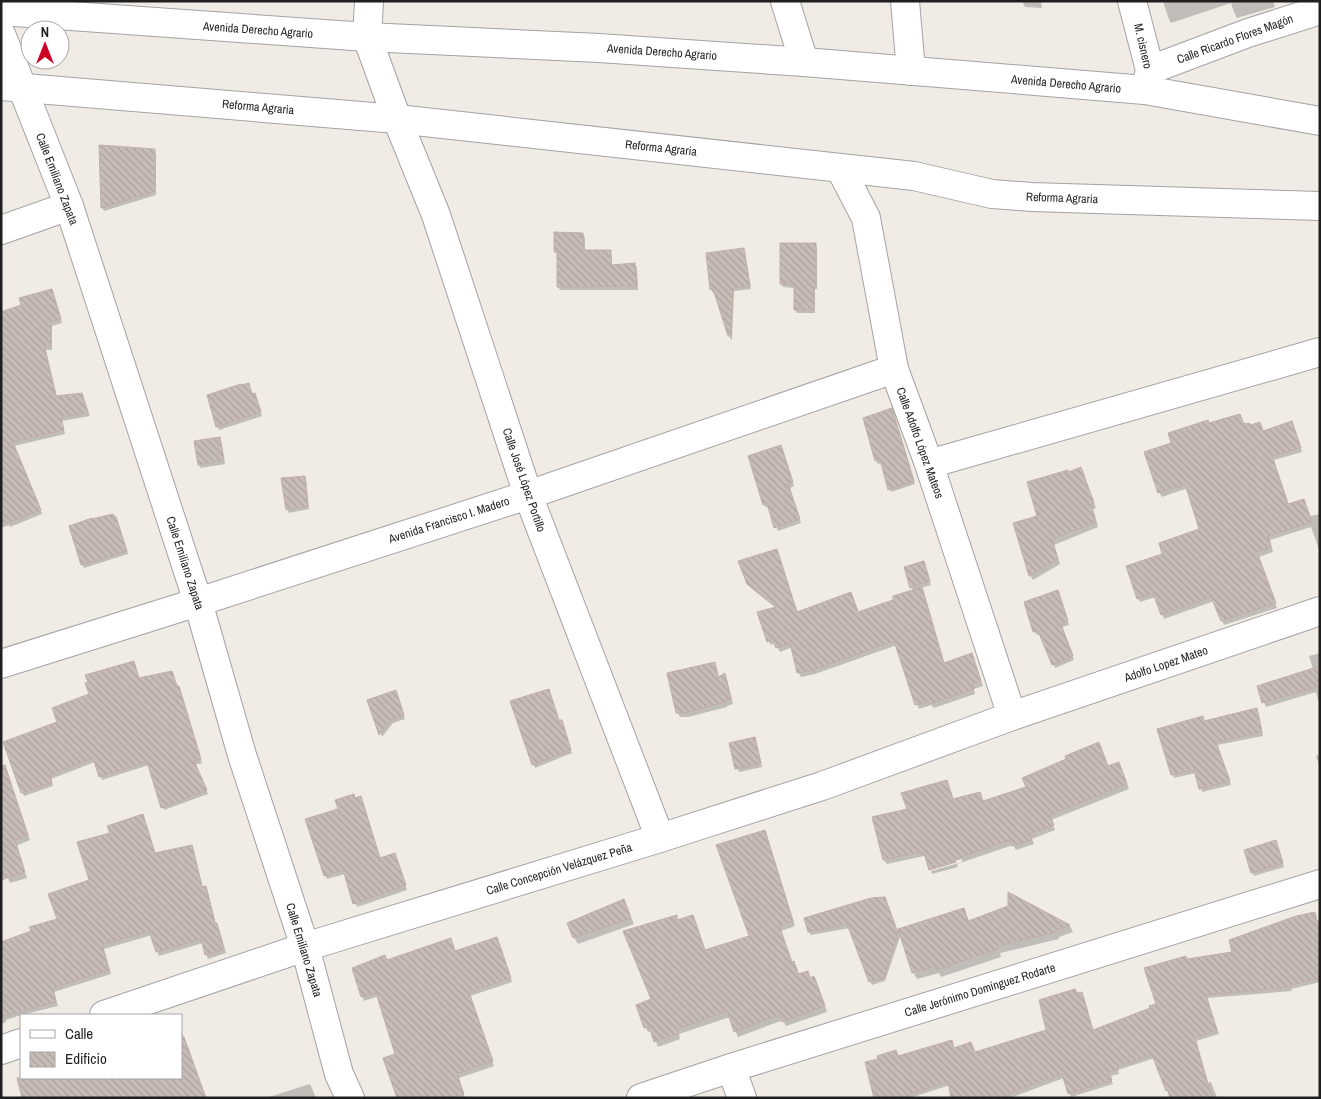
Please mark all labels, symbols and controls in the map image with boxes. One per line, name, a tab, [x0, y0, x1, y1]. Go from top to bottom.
street label: Calle Ricardo Flores Magón	[1175, 11, 1295, 67]
street label: Avenida Derecho Agrario	[201, 18, 314, 42]
north arrow	[20, 20, 70, 70]
street label: M. cisnero	[1130, 22, 1156, 70]
text: N	[41, 23, 49, 41]
street label: Avenida Derecho Agrario	[605, 40, 718, 64]
street label: Avenida Derecho Agrario	[1009, 71, 1122, 97]
street label: Reforma Agraria	[221, 96, 295, 118]
street label: Calle Emiliano Zapata	[32, 131, 82, 228]
street label: Reforma Agraria	[624, 136, 698, 160]
street label: Reforma Agraria	[1026, 189, 1099, 207]
street label: Calle Adolfo López Mateos	[892, 385, 948, 501]
street label: Calle José López Portillo	[499, 426, 549, 534]
street label: Avenida Francisco I. Madero	[386, 493, 511, 547]
street label: Calle Emiliano Zapata	[162, 514, 208, 612]
street label: Adolfo Lopez Mateo	[1121, 642, 1210, 686]
street label: Calle Concepción Velázquez Peña	[484, 839, 634, 899]
street label: Calle Emiliano Zapata	[282, 901, 326, 999]
street label: Calle Jerónimo Domínguez Rodarte	[903, 959, 1057, 1021]
legend	[20, 1014, 182, 1079]
text: Calle	[65, 1023, 93, 1044]
text: Edificio	[65, 1048, 107, 1069]

